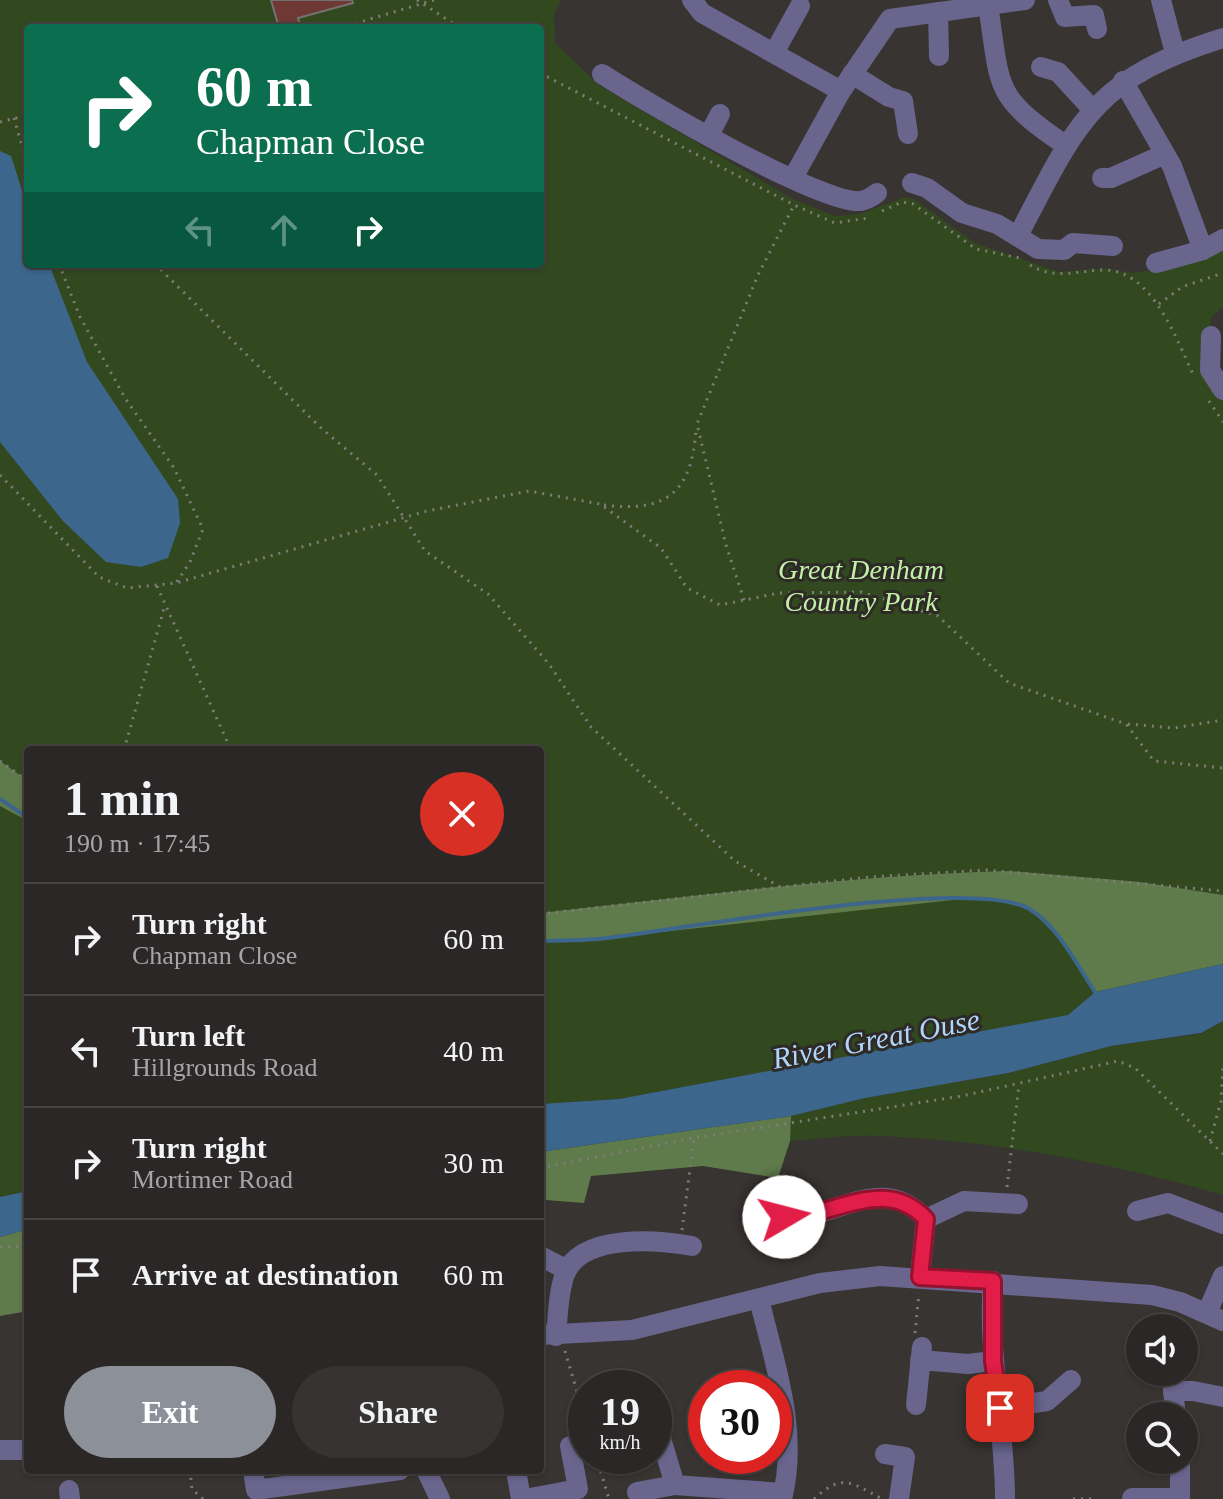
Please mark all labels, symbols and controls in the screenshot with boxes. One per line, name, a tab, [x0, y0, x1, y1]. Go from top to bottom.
icon: right	[64, 56, 168, 160]
text: 60 m	[196, 56, 313, 118]
text: Chapman Close	[196, 122, 425, 162]
icon: left	[178, 208, 222, 252]
icon: ahead	[262, 208, 306, 252]
icon: right	[346, 208, 390, 252]
park label: Great Denham Country Park	[778, 554, 944, 617]
text: 1 min	[64, 772, 180, 825]
button: close	[420, 772, 504, 856]
text: 190 m · 17:45	[64, 829, 211, 858]
text: Turn right	[132, 907, 267, 940]
icon: right	[64, 917, 108, 961]
text: 60 m	[443, 922, 504, 955]
text: Chapman Close	[132, 941, 297, 970]
water label: River Great Ouse	[768, 1002, 982, 1075]
text: Turn left	[132, 1019, 245, 1052]
icon: left	[64, 1029, 108, 1073]
text: 40 m	[443, 1034, 504, 1067]
text: Hillgrounds Road	[132, 1053, 318, 1082]
text: Turn right	[132, 1131, 267, 1164]
icon: right	[64, 1141, 108, 1185]
text: 30 m	[443, 1146, 504, 1179]
text: Mortimer Road	[132, 1165, 293, 1194]
position arrow	[742, 1175, 826, 1259]
icon: arrive	[64, 1253, 108, 1297]
text: Arrive at destination	[132, 1258, 399, 1291]
text: 60 m	[443, 1258, 504, 1291]
map controls	[1126, 1314, 1198, 1474]
button: sound	[1126, 1314, 1198, 1386]
button: Exit	[64, 1366, 276, 1458]
button: Share	[292, 1366, 504, 1458]
speed limit sign: 30	[688, 1370, 792, 1474]
pin	[966, 1374, 1034, 1442]
icon: arrive	[978, 1386, 1022, 1430]
text: 19	[600, 1389, 640, 1434]
button: search	[1126, 1402, 1198, 1474]
text: km/h	[599, 1431, 641, 1453]

